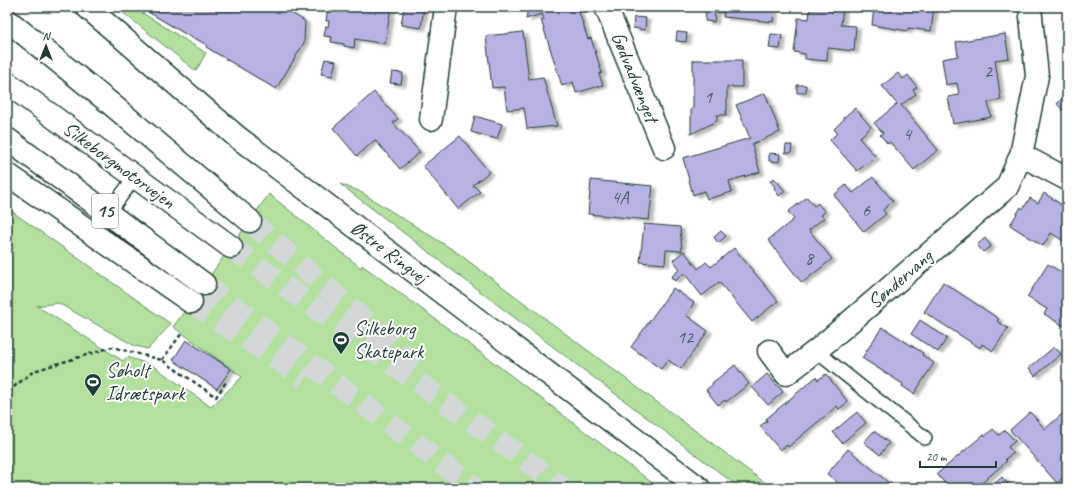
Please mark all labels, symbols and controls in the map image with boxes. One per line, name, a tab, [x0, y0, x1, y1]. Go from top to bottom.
north arrow	[26, 26, 66, 66]
street label: Gødvadvænget	[606, 28, 666, 129]
text: N	[43, 29, 52, 43]
house number: 2	[984, 60, 994, 82]
house number: 1	[704, 86, 713, 108]
street label: Silkeborgmotorvejen	[58, 116, 181, 215]
house number: 4	[903, 123, 913, 145]
house number: 4A	[611, 186, 630, 208]
road number: 15	[92, 194, 118, 228]
house number: 6	[862, 199, 871, 221]
street label: Østre Ringvej	[346, 215, 434, 290]
street label: Søndervang	[862, 243, 939, 314]
house number: 8	[805, 247, 815, 269]
place label: Silkeborg Skatepark	[354, 316, 425, 364]
house number: 12	[677, 326, 695, 348]
sports icon: Silkeborg Skatepark	[331, 330, 351, 355]
place label: Søholt Idrætspark	[106, 358, 186, 406]
sports icon: Søholt Idrætspark	[83, 372, 103, 397]
scale bar	[920, 443, 996, 469]
text: 20 m	[926, 449, 948, 465]

